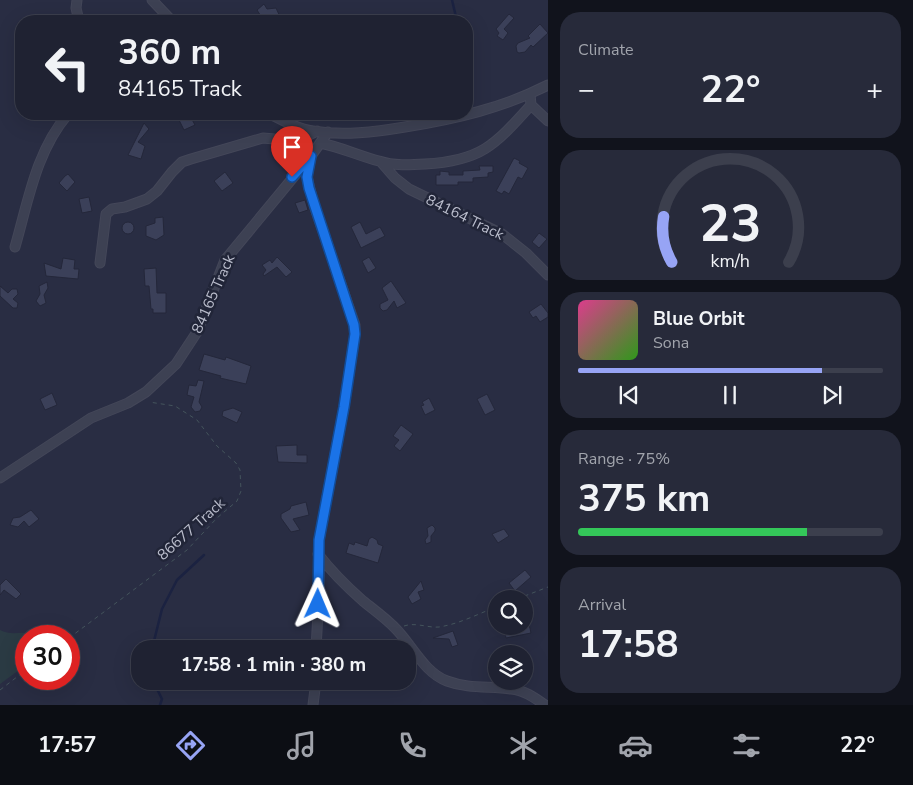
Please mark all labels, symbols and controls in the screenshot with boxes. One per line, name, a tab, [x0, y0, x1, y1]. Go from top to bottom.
text: 360 m	[118, 29, 221, 76]
icon: left	[35, 35, 100, 100]
text: Climate	[578, 39, 633, 61]
text: 22°	[700, 64, 761, 115]
text: −	[578, 71, 595, 109]
text: +	[866, 71, 883, 109]
text: 84165 Track	[118, 74, 242, 104]
pin	[271, 126, 313, 177]
icon: arrive	[278, 133, 306, 161]
text: 23	[699, 188, 762, 259]
street label: 84164 Track	[423, 190, 508, 245]
text: km/h	[711, 249, 750, 273]
street label: 84165 Track	[187, 251, 240, 337]
text: Blue Orbit	[653, 306, 744, 332]
text: Sona	[653, 332, 689, 354]
icon: previous	[615, 381, 643, 409]
icon: pause	[716, 381, 744, 409]
icon: next	[818, 381, 846, 409]
text: Range · 75%	[578, 448, 670, 470]
text: 375 km	[578, 473, 710, 524]
street label: 86677 Track	[153, 493, 229, 565]
position arrow	[291, 577, 343, 629]
map controls	[488, 590, 533, 690]
button: search	[488, 590, 533, 635]
text: Arrival	[578, 594, 626, 616]
text: 17:58	[578, 619, 679, 670]
speed limit sign: 30	[15, 625, 80, 690]
button: layers	[488, 645, 533, 690]
text: 17:58 · 1 min · 380 m	[181, 652, 366, 678]
icon: directions	[173, 728, 208, 763]
icon: music	[284, 728, 319, 763]
icon: phone	[395, 728, 430, 763]
icon: climate	[506, 728, 541, 763]
icon: car	[618, 728, 653, 763]
icon: filters	[729, 728, 764, 763]
text: 17:57	[38, 730, 96, 760]
text: 22°	[840, 730, 875, 760]

